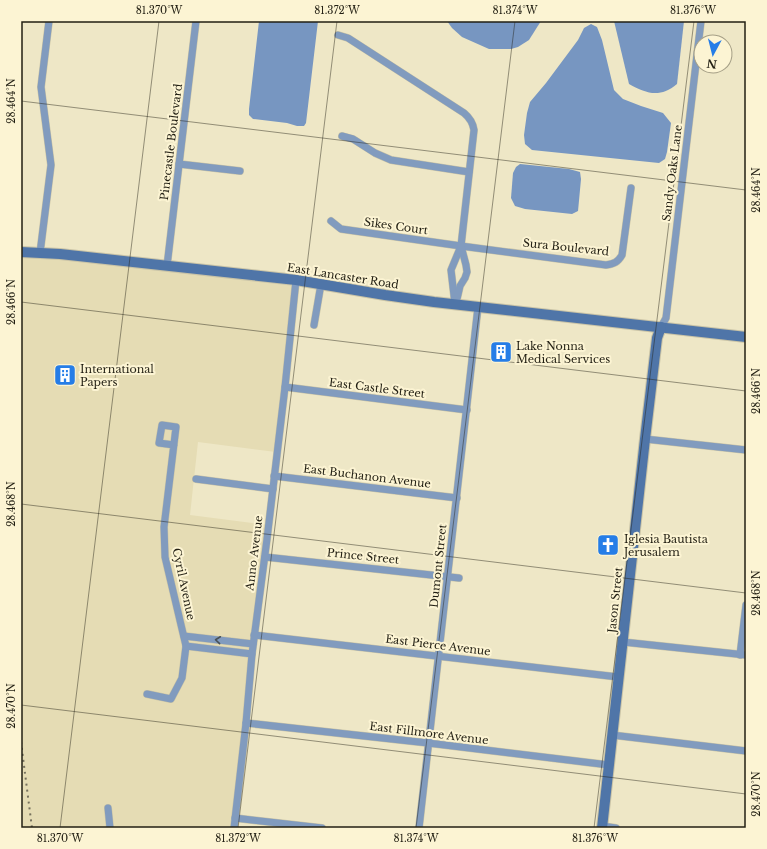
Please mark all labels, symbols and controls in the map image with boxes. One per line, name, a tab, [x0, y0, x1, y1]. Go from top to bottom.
text: 81.370°W	[136, 4, 183, 17]
text: 81.372°W	[314, 4, 360, 17]
text: 81.374°W	[492, 4, 538, 17]
text: 81.376°W	[670, 4, 716, 17]
north arrow	[693, 34, 733, 74]
text: N	[705, 56, 718, 72]
text: 28.464°N	[5, 78, 18, 124]
street label: Pinecastle Boulevard	[157, 82, 185, 201]
street label: Sandy Oaks Lane	[659, 124, 685, 222]
text: 28.464°N	[750, 167, 763, 213]
street label: Sikes Court	[363, 215, 430, 238]
street label: Sura Boulevard	[522, 235, 610, 259]
street label: East Lancaster Road	[286, 260, 400, 292]
text: 28.466°N	[5, 279, 18, 325]
building icon: Lake Nonna Medical Services	[488, 339, 514, 365]
place label: Lake Nonna Medical Services	[516, 339, 610, 366]
building icon: International Papers	[52, 362, 78, 388]
place label: International Papers	[80, 362, 154, 389]
text: 28.466°N	[750, 368, 763, 414]
street label: East Castle Street	[328, 375, 427, 401]
street label: East Buchanon Avenue	[302, 461, 432, 491]
text: 28.468°N	[5, 481, 18, 527]
street label: Anno Avenue	[242, 515, 266, 592]
street label: Dumont Street	[427, 523, 449, 609]
church icon: Iglesia Bautista Jerusalem	[595, 532, 621, 558]
place label: Iglesia Bautista Jerusalem	[622, 532, 709, 559]
street label: Prince Street	[326, 545, 401, 567]
street label: Cyril Avenue	[170, 547, 198, 621]
street label: Jason Street	[604, 566, 626, 636]
text: 28.468°N	[750, 570, 763, 616]
street label: East Pierce Avenue	[385, 632, 491, 658]
one-way arrow	[215, 636, 222, 645]
text: 28.470°N	[5, 683, 18, 729]
street label: East Fillmore Avenue	[369, 719, 489, 747]
text: 28.470°N	[750, 771, 763, 817]
text: 81.370°W	[37, 832, 84, 845]
text: 81.372°W	[215, 832, 261, 845]
text: 81.374°W	[393, 832, 439, 845]
text: 81.376°W	[572, 832, 618, 845]

